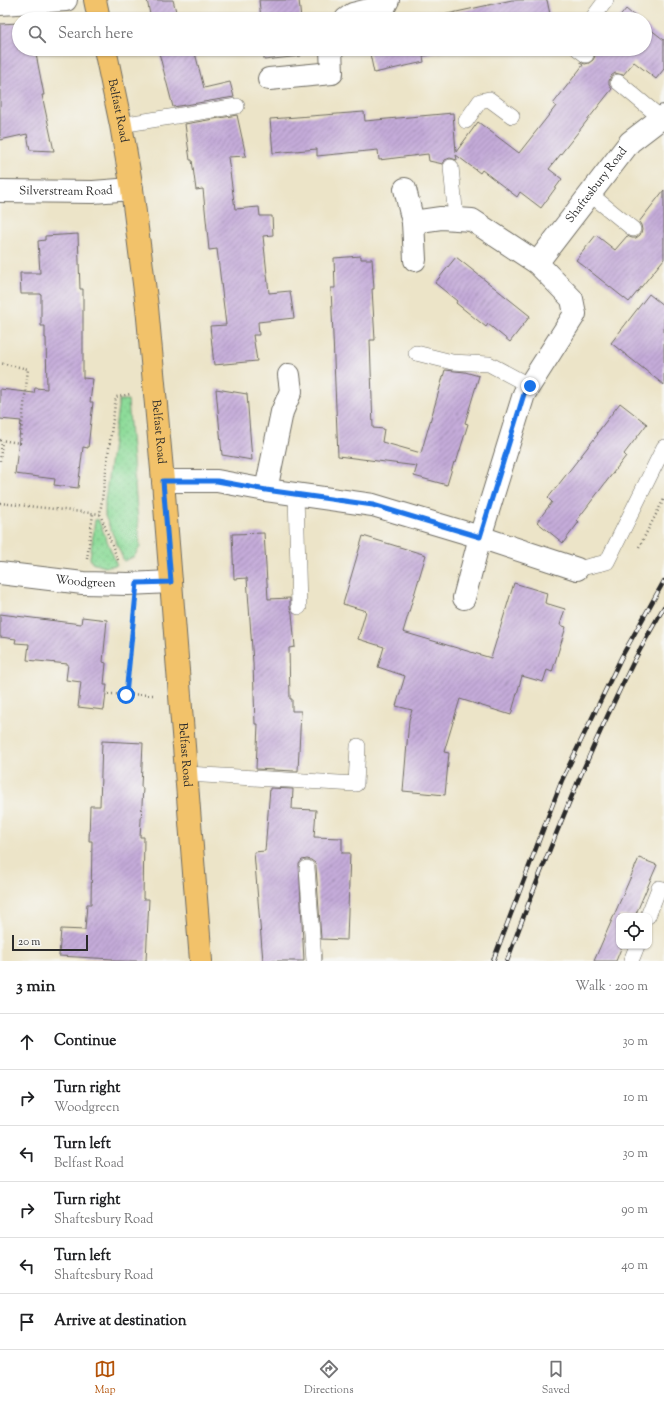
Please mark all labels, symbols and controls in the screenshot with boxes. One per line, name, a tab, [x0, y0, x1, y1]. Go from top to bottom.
search box	[12, 12, 652, 56]
icon: search	[26, 23, 48, 45]
text: Search here	[58, 24, 133, 45]
street label: Belfast Road	[103, 77, 133, 144]
street label: Shaftesbury Road	[562, 143, 632, 227]
street label: Silverstream Road	[19, 181, 114, 201]
route end	[521, 377, 539, 395]
street label: Belfast Road	[147, 399, 170, 465]
street label: Woodgreen	[54, 571, 116, 593]
route start	[117, 686, 135, 704]
street label: Belfast Road	[173, 722, 196, 788]
map controls	[616, 913, 652, 949]
button: locate	[616, 913, 652, 949]
scale bar	[12, 933, 88, 952]
text: 20 m	[18, 934, 40, 950]
text: 3 min	[16, 975, 55, 999]
text: Walk · 200 m	[575, 978, 648, 996]
icon: ahead	[16, 1031, 38, 1053]
text: Continue	[54, 1031, 116, 1052]
text: 30 m	[622, 1033, 648, 1051]
text: Turn right	[54, 1078, 120, 1099]
icon: right	[16, 1087, 38, 1109]
text: 10 m	[623, 1089, 648, 1107]
text: Woodgreen	[54, 1099, 120, 1117]
text: Turn left	[54, 1134, 111, 1155]
icon: left	[16, 1143, 38, 1165]
text: 30 m	[622, 1145, 648, 1163]
text: Belfast Road	[54, 1155, 124, 1173]
text: Turn right	[54, 1190, 120, 1211]
icon: right	[16, 1199, 38, 1221]
text: 90 m	[621, 1201, 648, 1219]
text: Shaftesbury Road	[54, 1211, 153, 1229]
text: Turn left	[54, 1246, 111, 1267]
icon: left	[16, 1255, 38, 1277]
text: 40 m	[621, 1257, 648, 1275]
text: Shaftesbury Road	[54, 1267, 153, 1285]
icon: arrive	[16, 1311, 38, 1333]
text: Arrive at destination	[54, 1311, 187, 1332]
tab: Map	[94, 1358, 116, 1398]
tab: Directions	[304, 1358, 354, 1398]
tab: Saved	[542, 1358, 570, 1398]

